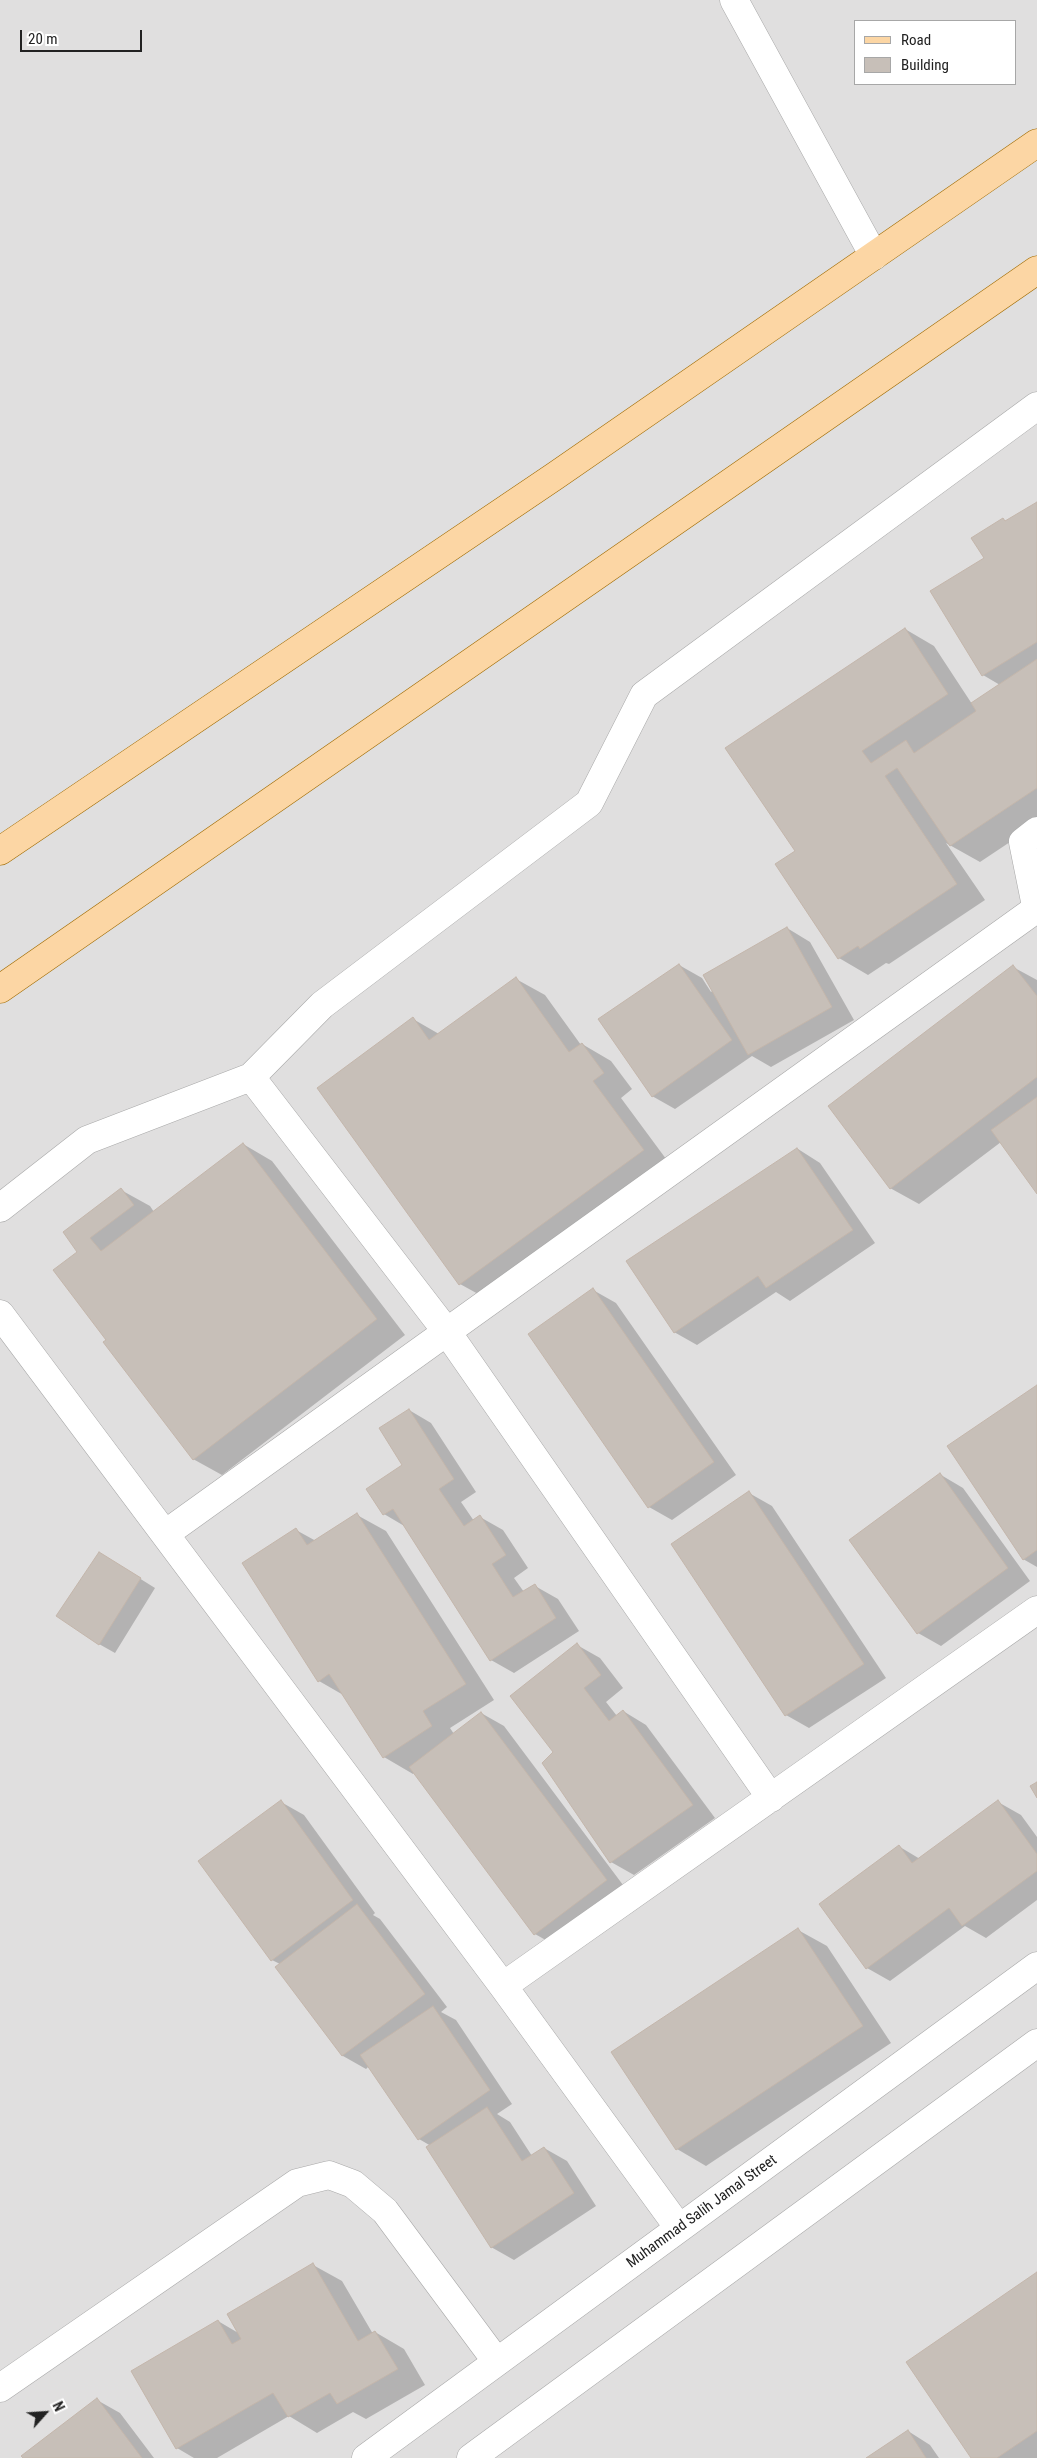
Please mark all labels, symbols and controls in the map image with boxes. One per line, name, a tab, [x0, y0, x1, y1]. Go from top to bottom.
scale bar	[22, 20, 145, 52]
legend	[854, 20, 1017, 85]
text: 20 m	[28, 30, 58, 48]
text: Road	[901, 31, 931, 49]
text: Building	[901, 56, 949, 74]
street label: Muhammad Salih Jamal Street	[623, 2151, 781, 2273]
north arrow	[20, 2388, 70, 2438]
text: N	[49, 2399, 68, 2414]

